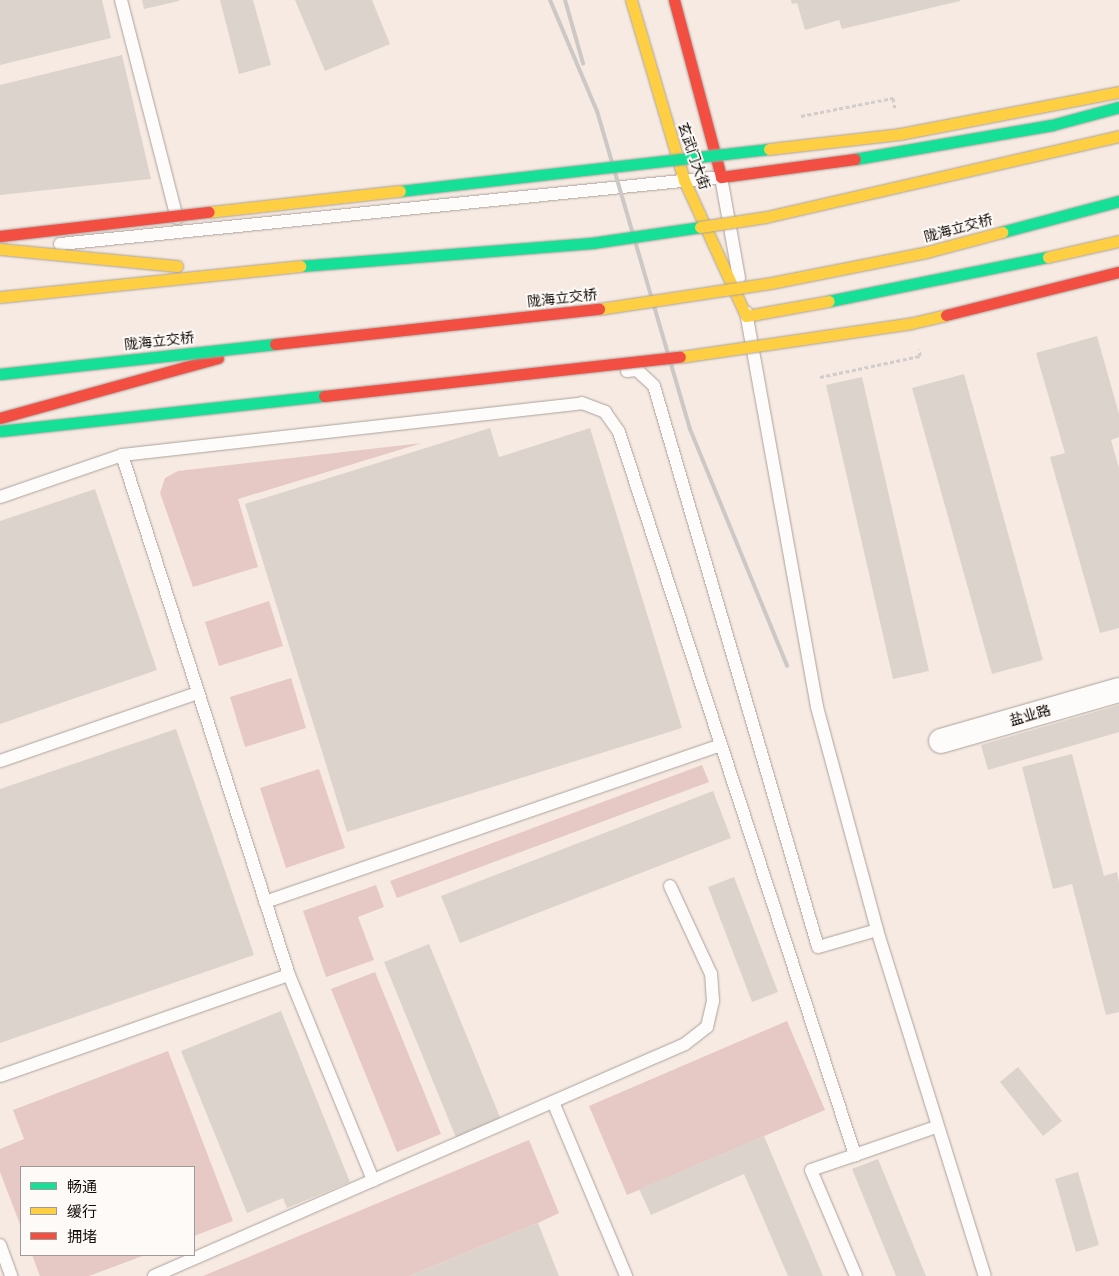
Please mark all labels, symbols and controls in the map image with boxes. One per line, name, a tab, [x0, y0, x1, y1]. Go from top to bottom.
street label: 玄武门大街	[675, 120, 713, 192]
street label: 陇海立交桥	[922, 211, 994, 245]
street label: 陇海立交桥	[526, 286, 598, 310]
street label: 陇海立交桥	[123, 329, 195, 353]
street label: 盐业路	[1007, 701, 1053, 729]
legend	[20, 1166, 195, 1256]
text: 畅通	[67, 1178, 97, 1195]
text: 缓行	[67, 1203, 97, 1220]
text: 拥堵	[67, 1228, 97, 1245]

